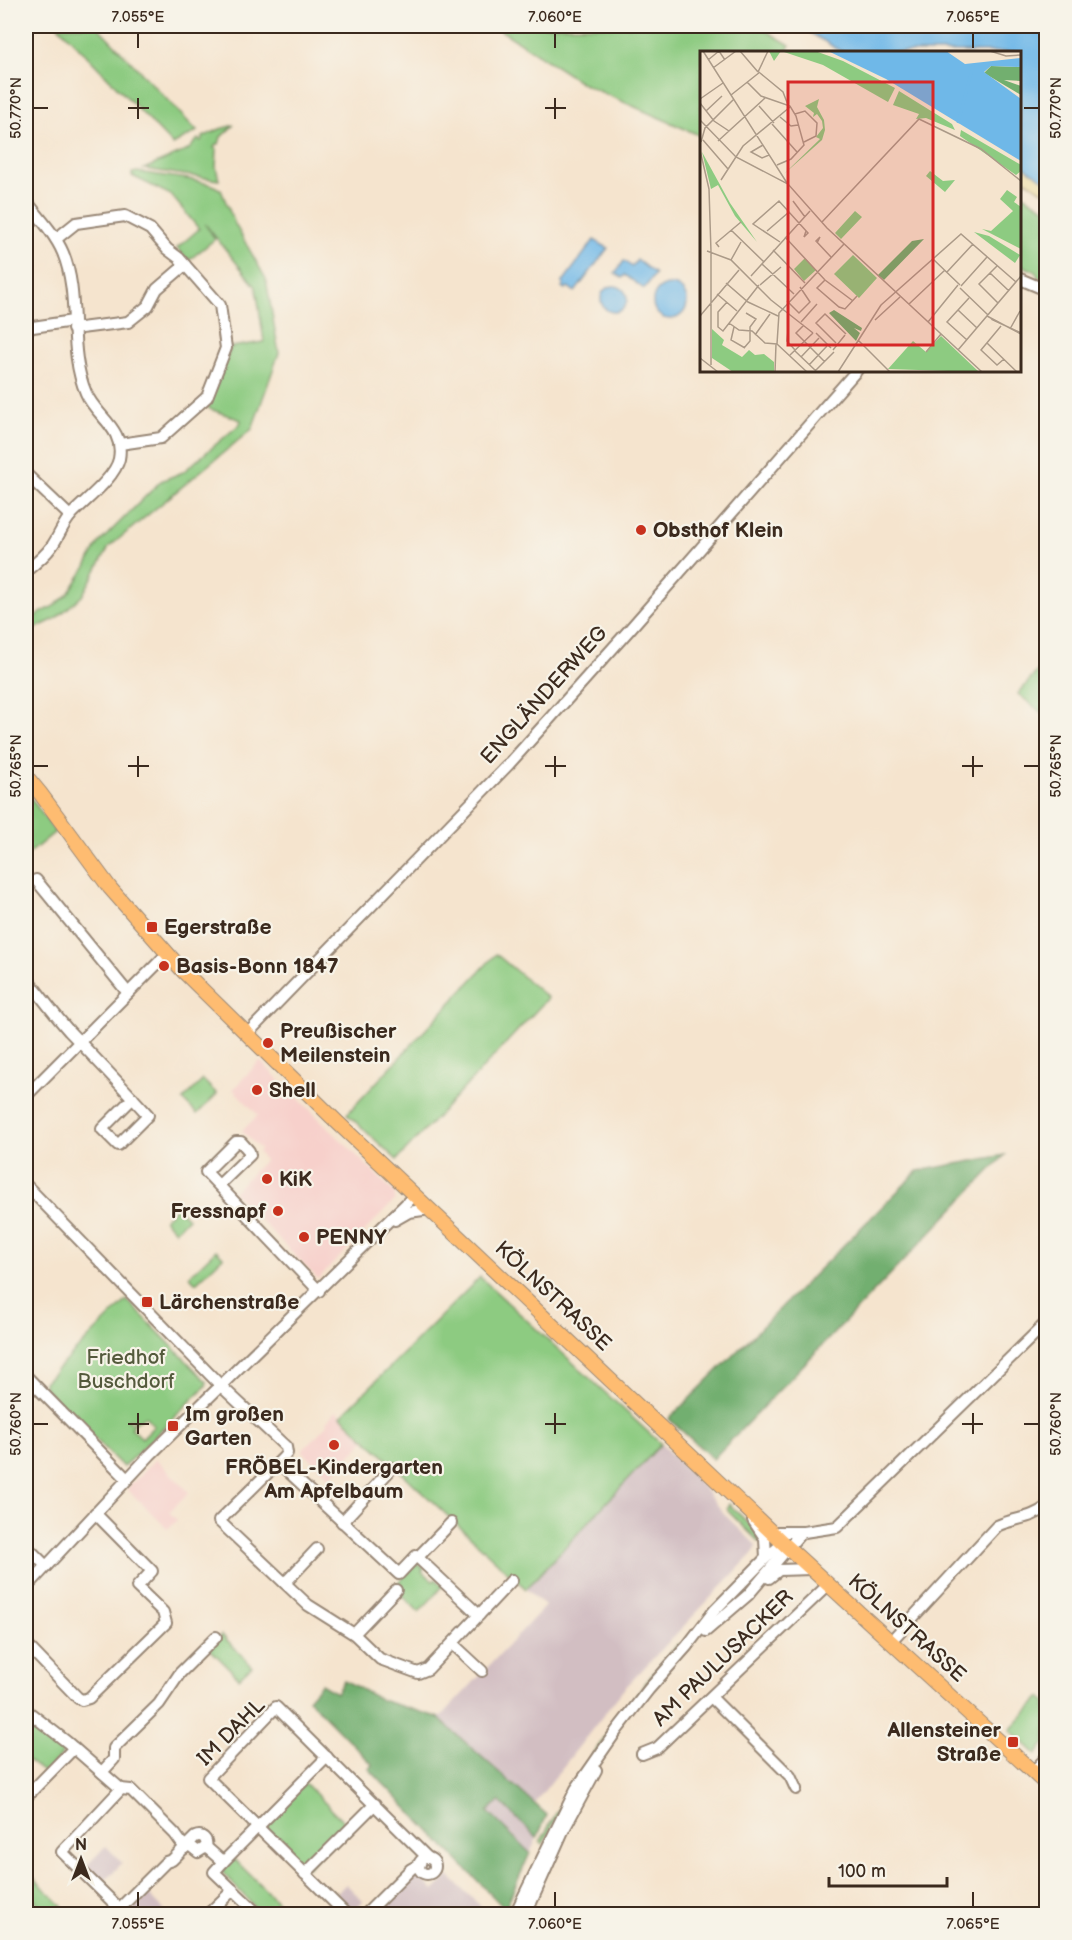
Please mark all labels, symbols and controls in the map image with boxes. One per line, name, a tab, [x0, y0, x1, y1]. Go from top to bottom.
text: 7.055°E	[112, 8, 165, 27]
text: 7.060°E	[528, 8, 582, 27]
text: 7.065°E	[946, 8, 1000, 27]
inset map	[700, 51, 1021, 372]
text: 50.770°N	[7, 77, 26, 139]
text: 50.770°N	[1047, 77, 1066, 139]
place label: Obsthof Klein	[653, 518, 783, 543]
marker: Obsthof Klein	[634, 523, 648, 537]
street label: ENGLÄNDERWEG	[475, 621, 613, 769]
text: 50.765°N	[7, 734, 26, 798]
text: 50.765°N	[1047, 734, 1066, 798]
place label: Egerstraße	[164, 915, 272, 940]
marker: Egerstraße	[145, 920, 159, 934]
place label: Basis-Bonn 1847	[176, 954, 339, 979]
marker: Basis-Bonn 1847	[157, 959, 171, 973]
place label: Preußischer Meilenstein	[280, 1019, 397, 1068]
marker: Preußischer Meilenstein	[261, 1036, 275, 1050]
place label: Shell	[269, 1078, 316, 1103]
marker: Shell	[250, 1083, 264, 1097]
place label: KiK	[279, 1167, 312, 1192]
marker: KiK	[260, 1172, 274, 1186]
place label: Fressnapf	[171, 1199, 267, 1224]
marker: Fressnapf	[271, 1204, 285, 1218]
place label: PENNY	[316, 1225, 387, 1250]
marker: PENNY	[297, 1230, 311, 1244]
street label: KÖLNSTRASSE	[490, 1236, 616, 1356]
place label: Lärchenstraße	[159, 1290, 299, 1315]
marker: Lärchenstraße	[140, 1295, 154, 1309]
park label: Friedhof Buschdorf	[77, 1345, 175, 1394]
text: 50.760°N	[7, 1392, 26, 1456]
text: 50.760°N	[1047, 1392, 1066, 1456]
place label: Im großen Garten	[185, 1402, 284, 1451]
marker: Im großen Garten	[166, 1419, 180, 1433]
marker: FRÖBEL-Kindergarten Am Apfelbaum	[327, 1438, 341, 1452]
place label: FRÖBEL-Kindergarten Am Apfelbaum	[225, 1455, 443, 1504]
street label: KÖLNSTRASSE	[843, 1569, 971, 1687]
street label: AM PAULUSACKER	[648, 1584, 799, 1732]
street label: IM DAHL	[192, 1693, 270, 1771]
place label: Allensteiner Straße	[886, 1718, 1002, 1767]
marker: Allensteiner Straße	[1006, 1735, 1020, 1749]
north arrow	[51, 1829, 111, 1889]
text: N	[75, 1836, 87, 1855]
scale bar	[829, 1850, 948, 1888]
text: 100 m	[838, 1861, 886, 1882]
text: 7.055°E	[112, 1915, 165, 1934]
text: 7.060°E	[528, 1915, 582, 1934]
text: 7.065°E	[946, 1915, 1000, 1934]

